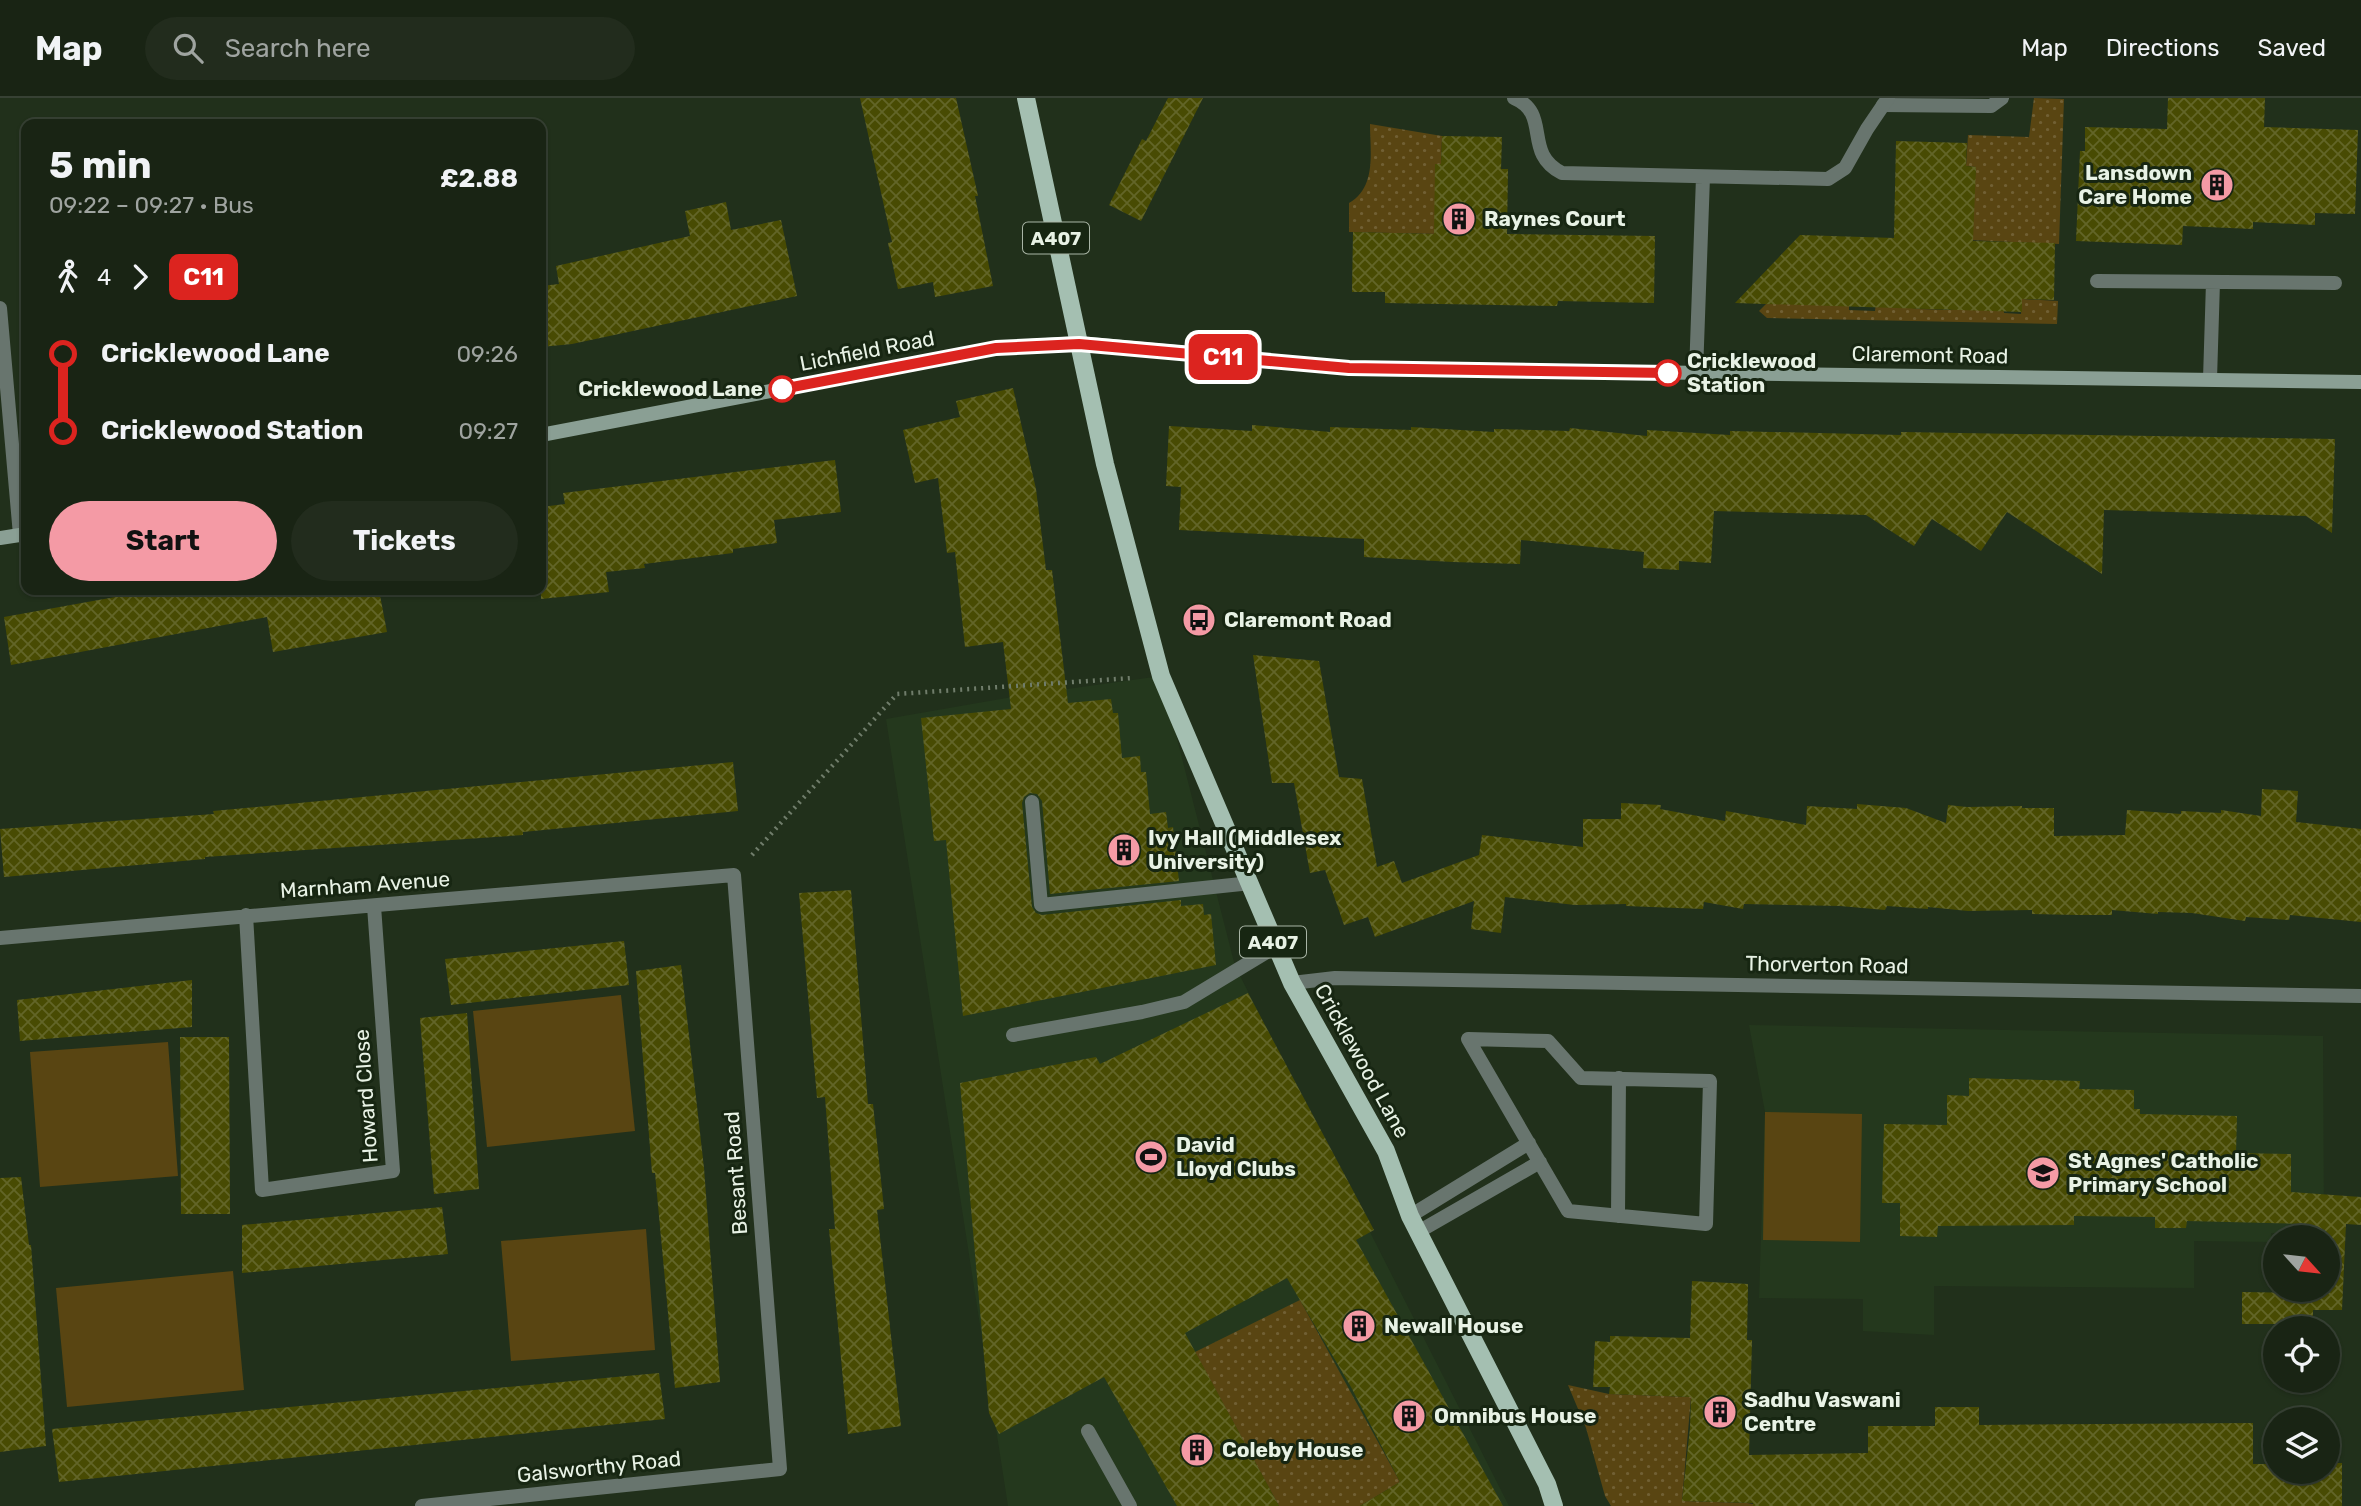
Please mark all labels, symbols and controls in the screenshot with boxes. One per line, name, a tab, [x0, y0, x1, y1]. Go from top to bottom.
search box	[145, 17, 635, 80]
text: Map	[35, 29, 103, 68]
icon: search	[169, 29, 207, 67]
text: Search here	[225, 33, 370, 64]
text: Map	[2021, 34, 2068, 62]
text: Directions	[2106, 34, 2219, 62]
text: Saved	[2257, 34, 2326, 62]
text: 5 min	[49, 142, 152, 188]
place label: Lansdown Care Home	[2078, 160, 2192, 209]
text: £2.88	[440, 163, 518, 194]
building icon: Lansdown Care Home	[2198, 166, 2236, 204]
text: 09:22 – 09:27 · Bus	[49, 191, 254, 219]
building icon: Raynes Court	[1440, 200, 1478, 238]
place label: Raynes Court	[1484, 206, 1626, 231]
road number: A407	[1023, 222, 1089, 254]
icon: walk	[49, 258, 87, 296]
icon: forward	[121, 258, 159, 296]
text: 4	[97, 263, 111, 291]
text: C11	[183, 263, 224, 291]
street label: Lichfield Road	[797, 325, 936, 376]
line badge: C11	[1183, 334, 1263, 380]
text: Cricklewood Lane	[101, 338, 330, 369]
text: 09:26	[456, 340, 518, 368]
street label: Claremont Road	[1851, 341, 2009, 368]
text: C11	[1203, 343, 1243, 371]
place label: Cricklewood Station	[1687, 348, 1816, 397]
marker: Cricklewood Station	[1655, 360, 1681, 386]
place label: Cricklewood Lane	[578, 376, 763, 401]
marker: Cricklewood Lane	[769, 376, 795, 402]
text: Cricklewood Station	[101, 415, 363, 446]
text: 09:27	[459, 417, 518, 445]
button: Start	[49, 501, 277, 581]
button: Tickets	[291, 501, 518, 581]
bus stop icon: Claremont Road	[1180, 601, 1218, 639]
place label: Claremont Road	[1224, 607, 1392, 632]
place label: Ivy Hall (Middlesex University)	[1148, 825, 1342, 874]
building icon: Ivy Hall (Middlesex University)	[1105, 831, 1143, 869]
street label: Marnham Avenue	[279, 866, 451, 903]
road number: A407	[1240, 926, 1306, 958]
street label: Thorverton Road	[1745, 951, 1909, 978]
street label: Cricklewood Lane	[1310, 979, 1415, 1142]
street label: Howard Close	[348, 1028, 383, 1164]
street label: Besant Road	[719, 1110, 752, 1236]
place label: David Lloyd Clubs	[1176, 1132, 1296, 1181]
sports icon: David Lloyd Clubs	[1132, 1138, 1170, 1176]
place label: St Agnes' Catholic Primary School	[2068, 1148, 2258, 1197]
school or university icon: St Agnes' Catholic Primary School	[2024, 1154, 2062, 1192]
north arrow	[2263, 1225, 2340, 1302]
map controls	[2263, 1225, 2340, 1484]
building icon: Newall House	[1340, 1307, 1378, 1345]
place label: Newall House	[1384, 1313, 1523, 1338]
button: locate	[2263, 1316, 2340, 1393]
place label: Sadhu Vaswani Centre	[1744, 1387, 1901, 1436]
building icon: Sadhu Vaswani Centre	[1701, 1393, 1739, 1431]
building icon: Omnibus House	[1390, 1397, 1428, 1435]
place label: Omnibus House	[1434, 1403, 1597, 1428]
button: layers	[2263, 1407, 2340, 1484]
building icon: Coleby House	[1178, 1431, 1216, 1469]
place label: Coleby House	[1222, 1437, 1363, 1462]
street label: Galsworthy Road	[516, 1445, 682, 1488]

